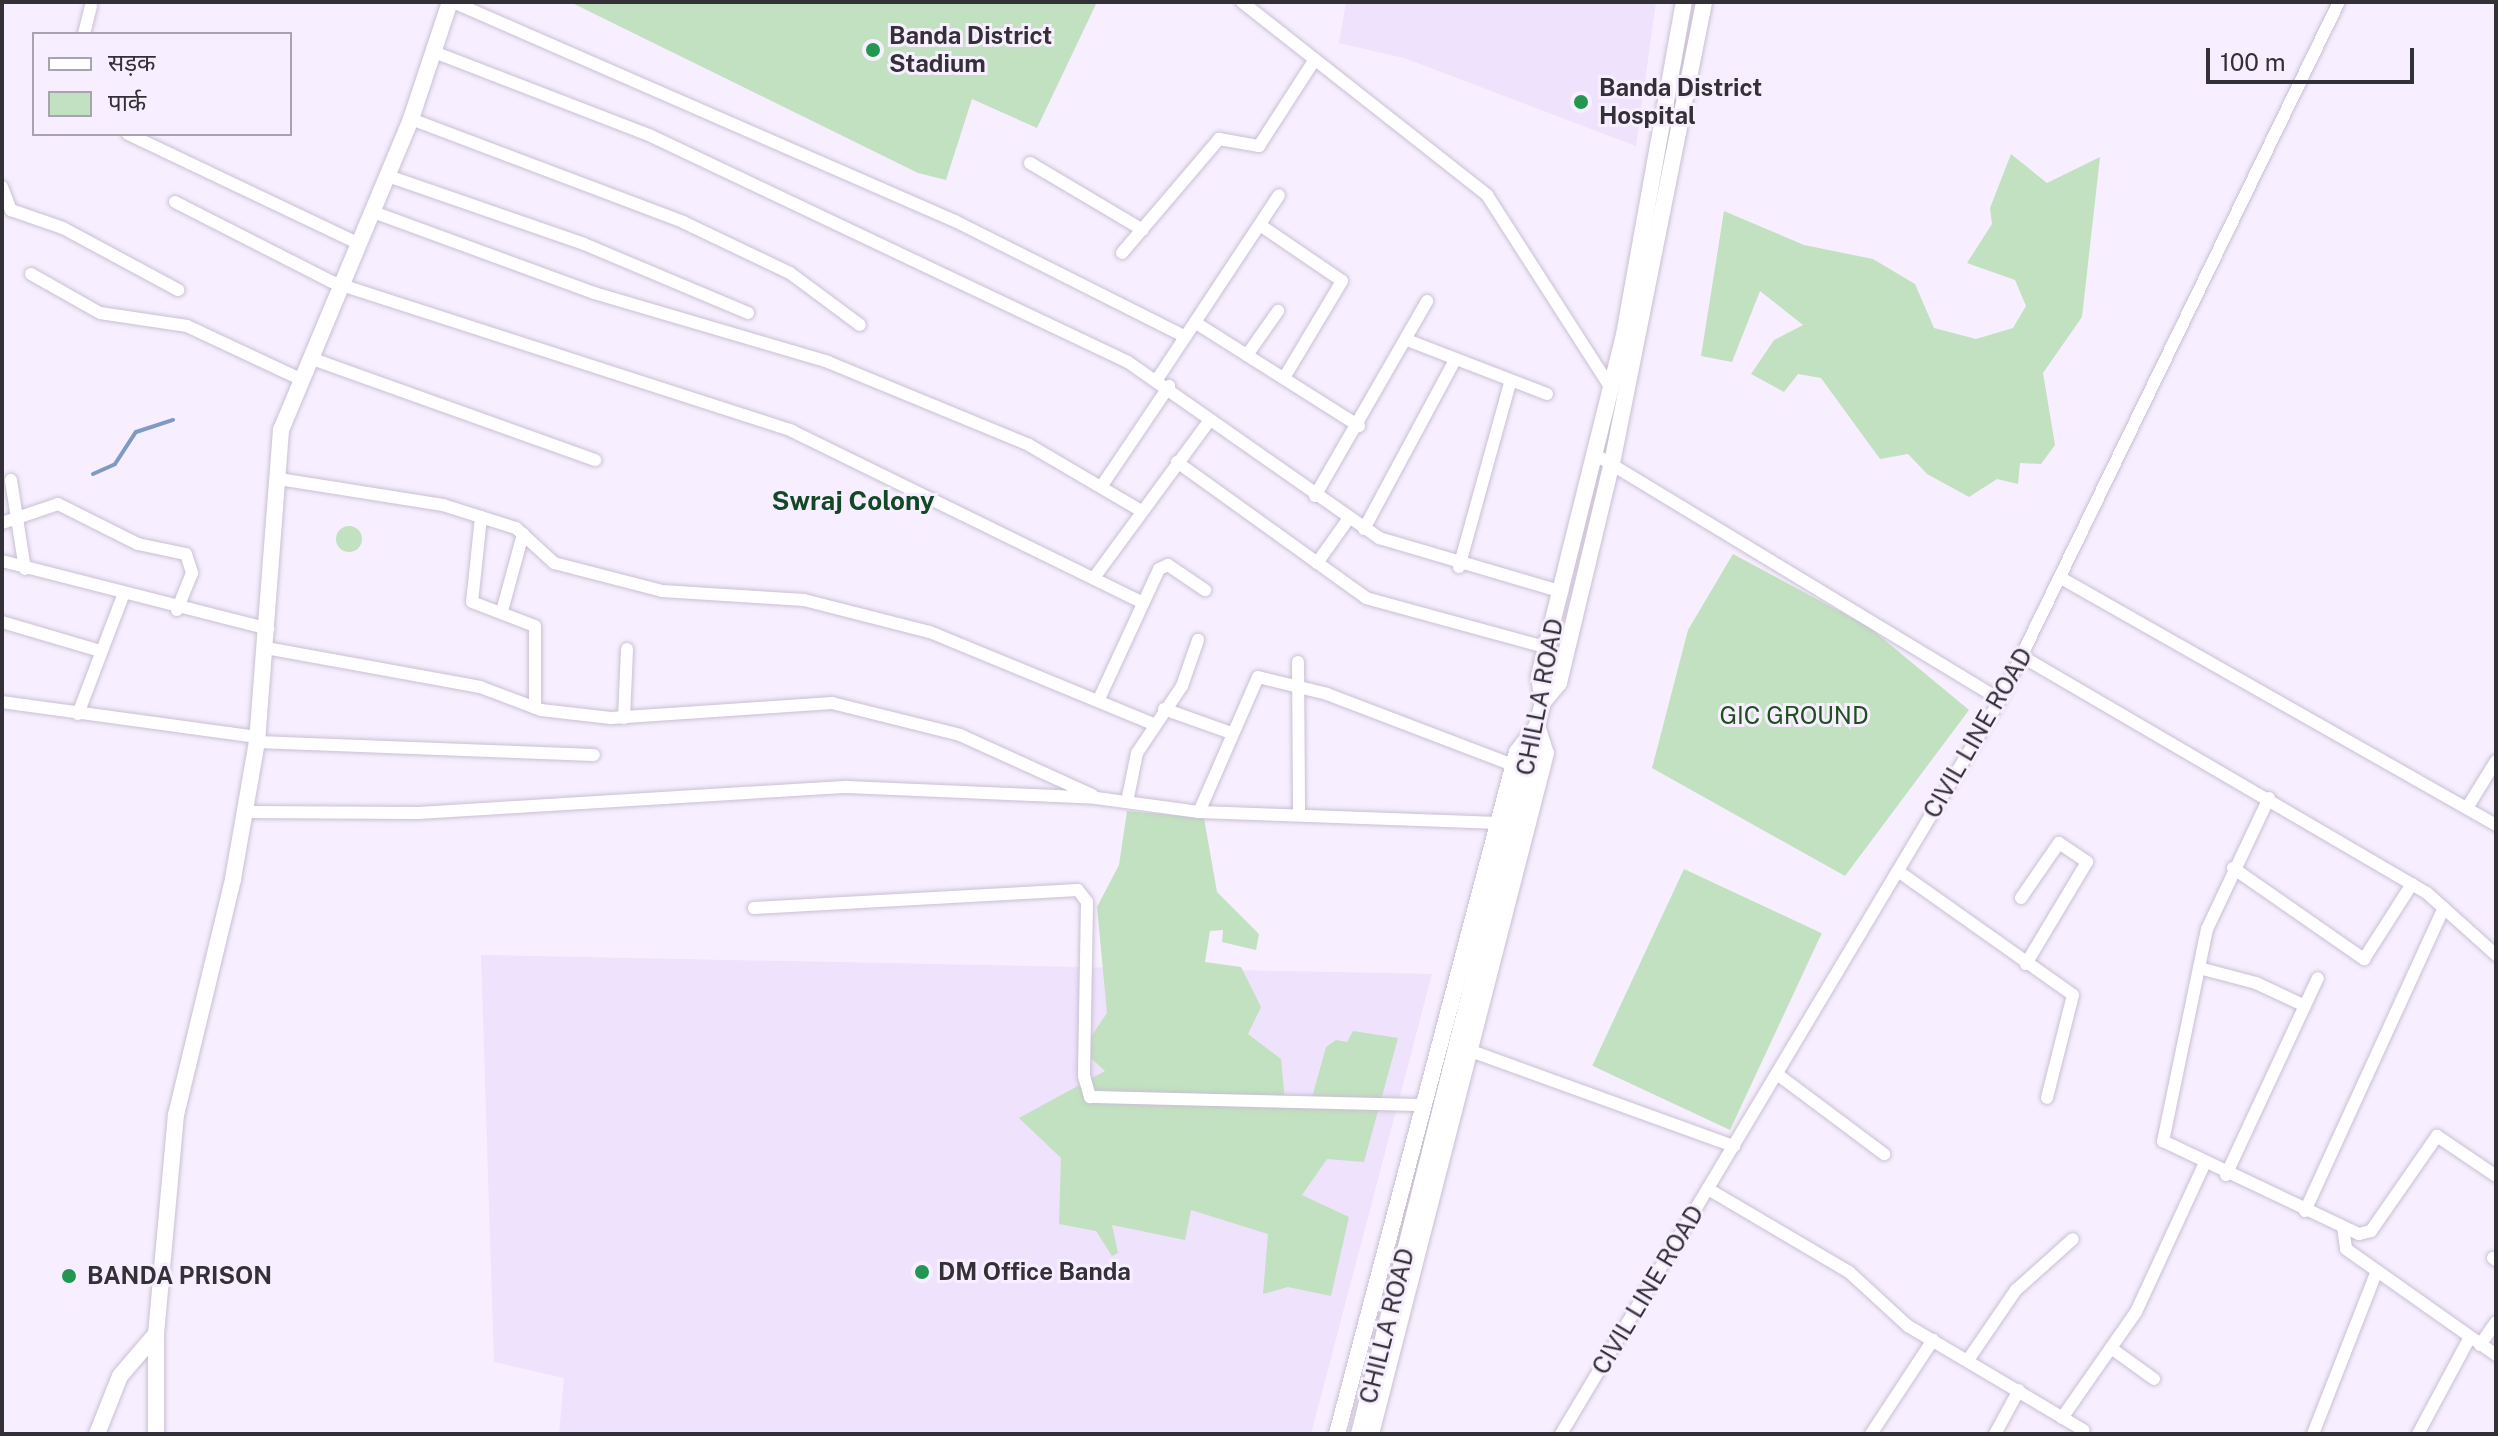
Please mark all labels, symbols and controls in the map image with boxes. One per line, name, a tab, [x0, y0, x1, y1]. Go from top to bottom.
place label: Banda District Stadium	[889, 22, 1052, 78]
legend	[32, 32, 292, 136]
scale bar	[2210, 32, 2418, 82]
marker: Banda District Stadium	[864, 41, 882, 59]
text: सड़क	[108, 48, 156, 76]
text: 100 m	[2220, 48, 2286, 76]
place label: Banda District Hospital	[1599, 74, 1762, 130]
text: पार्क	[108, 88, 146, 116]
marker: Banda District Hospital	[1570, 91, 1592, 113]
district label: Swraj Colony	[771, 485, 935, 517]
street label: CHILLA ROAD	[1511, 616, 1569, 778]
street label: CIVIL LINE ROAD	[1918, 643, 2038, 823]
park label: GIC GROUND	[1719, 702, 1869, 730]
street label: CIVIL LINE ROAD	[1586, 1200, 1710, 1380]
street label: CHILLA ROAD	[1354, 1245, 1420, 1407]
place label: DM Office Banda	[938, 1258, 1131, 1286]
place label: BANDA PRISON	[87, 1262, 272, 1290]
marker: DM Office Banda	[913, 1263, 931, 1281]
marker: BANDA PRISON	[58, 1265, 80, 1287]

